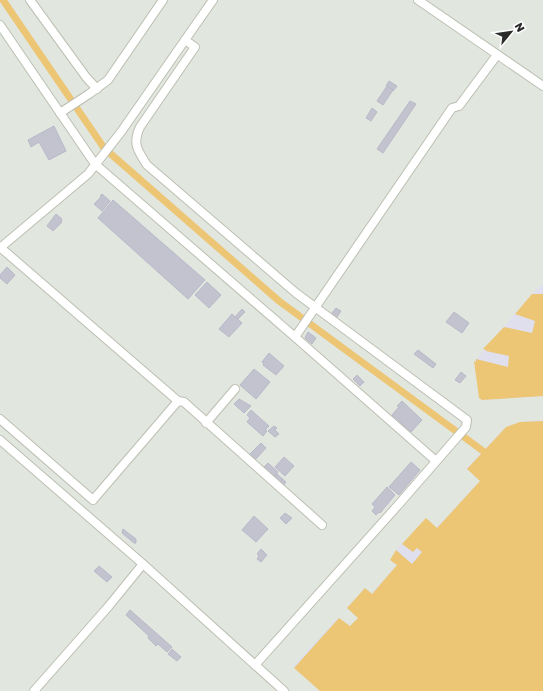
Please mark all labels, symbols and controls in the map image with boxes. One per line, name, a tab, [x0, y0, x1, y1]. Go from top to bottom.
north arrow	[491, 12, 531, 52]
text: N	[512, 20, 528, 34]

